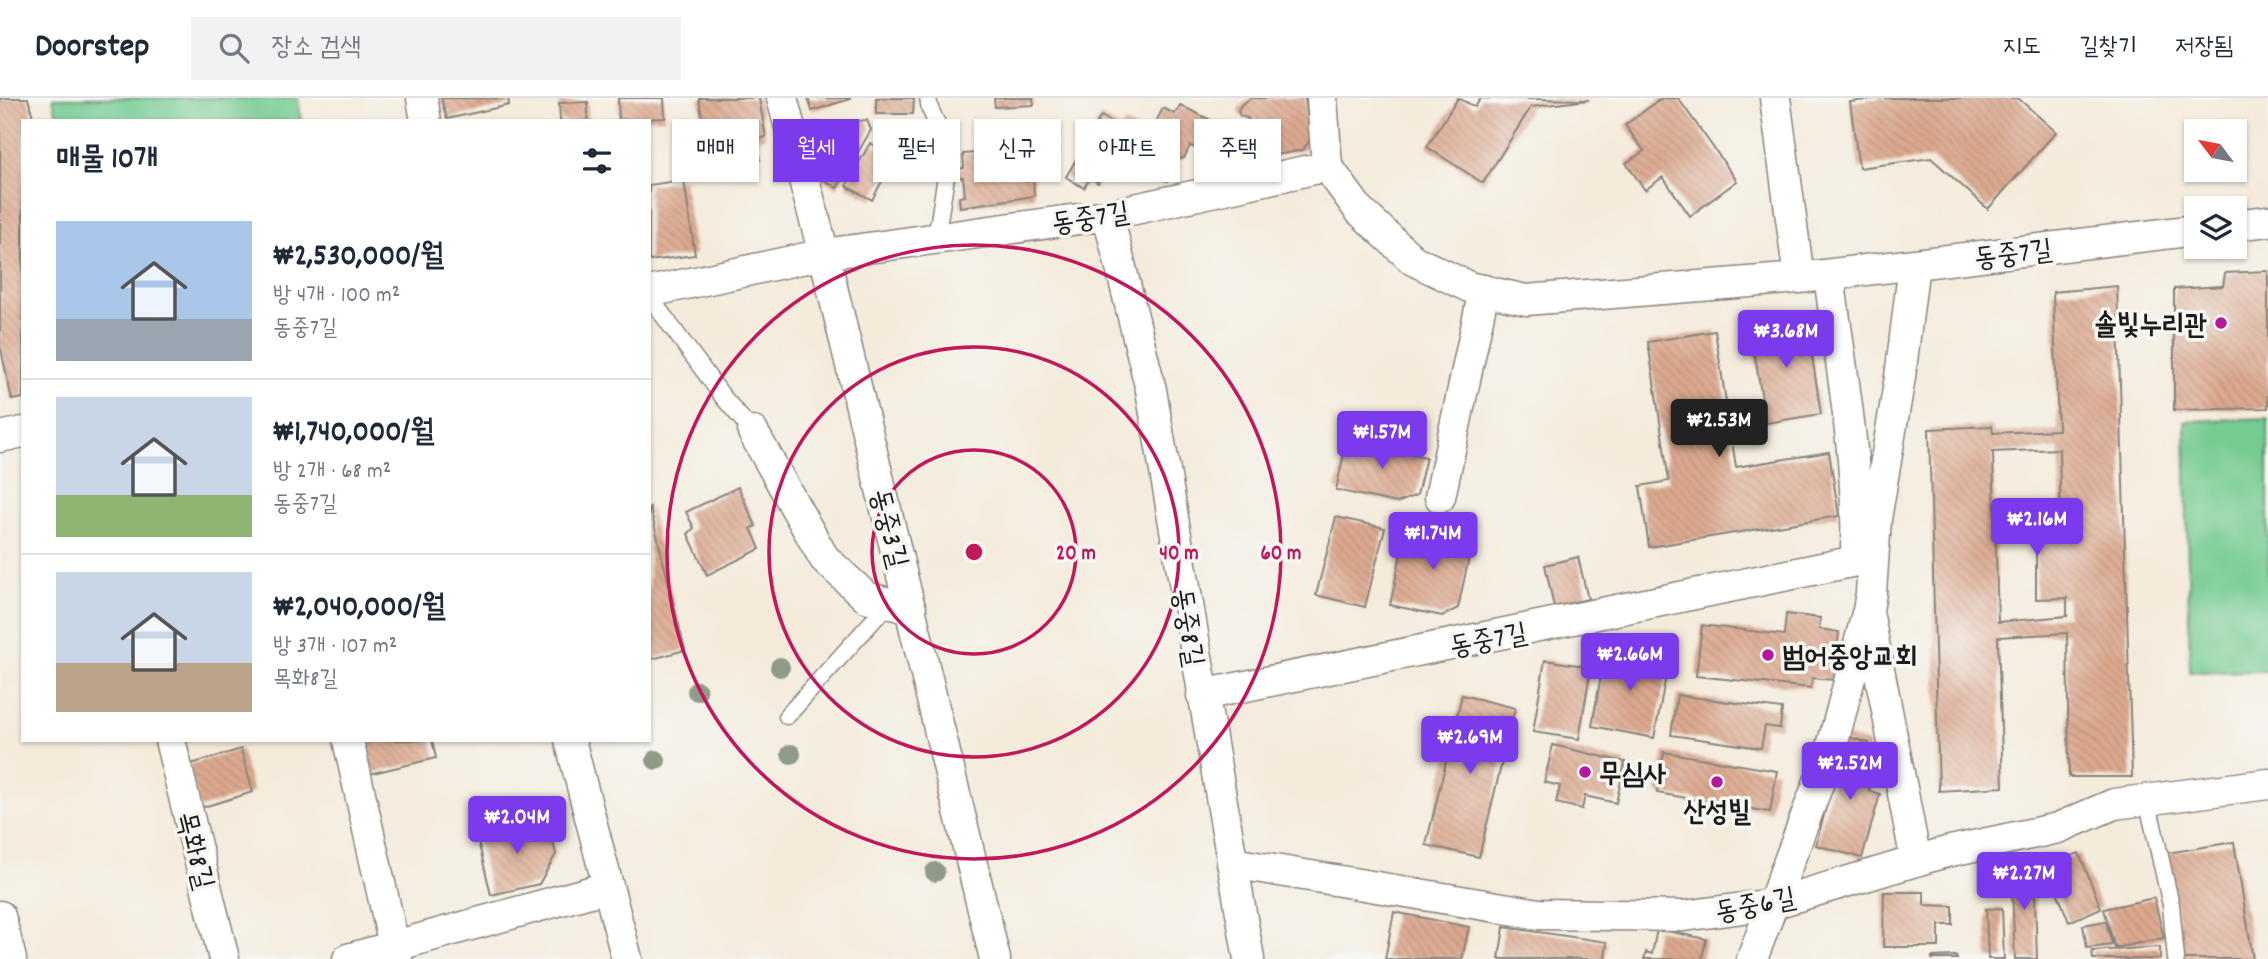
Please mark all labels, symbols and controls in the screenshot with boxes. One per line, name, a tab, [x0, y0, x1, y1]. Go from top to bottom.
search box	[191, 17, 681, 80]
text: Doorstep	[35, 25, 149, 72]
icon: search	[215, 29, 253, 67]
text: 장소 검색	[271, 30, 361, 67]
text: 지도	[2003, 31, 2041, 65]
text: 길찾기	[2079, 31, 2137, 65]
text: 저장됨	[2175, 31, 2233, 65]
chip: 매매	[672, 119, 759, 182]
chip: 월세	[773, 119, 859, 182]
chip: 필터	[873, 119, 960, 182]
chip: 신규	[974, 119, 1061, 182]
chip: 아파트	[1075, 119, 1180, 182]
chip: 주택	[1194, 119, 1281, 182]
north arrow	[2184, 119, 2247, 182]
map controls	[2184, 119, 2247, 259]
text: 매물 10개	[56, 140, 158, 183]
icon: filters	[578, 142, 616, 180]
street label: 동중7길	[1049, 195, 1133, 247]
button: layers	[2184, 196, 2247, 259]
street label: 동중7길	[1972, 232, 2055, 282]
text: ₩2,530,000/월	[273, 237, 444, 280]
icon: home	[112, 249, 196, 333]
text: 방 4개 · 100 m²	[273, 280, 400, 313]
place label: 솔빛누리관	[2094, 308, 2207, 348]
pin: ₩3.68M	[1729, 310, 1843, 370]
text: 동중7길	[273, 313, 337, 346]
marker: 솔빛누리관	[2213, 315, 2229, 331]
text: ₩3.68M	[1754, 316, 1818, 349]
pin: ₩2.53M	[1662, 400, 1776, 459]
text: ₩2.53M	[1687, 405, 1751, 438]
pin: ₩1.57M	[1325, 412, 1439, 471]
text: ₩1,740,000/월	[273, 413, 434, 456]
text: ₩1.57M	[1353, 417, 1411, 450]
icon: home	[112, 425, 196, 509]
text: 방 2개 · 68 m²	[273, 456, 391, 489]
street label: 동중3길	[857, 486, 915, 573]
text: 동중7길	[273, 489, 337, 522]
pin: ₩2.16M	[1980, 498, 2094, 558]
text: ₩2.16M	[2007, 504, 2067, 537]
pin: ₩1.74M	[1376, 512, 1490, 572]
text: ₩1.74M	[1405, 518, 1462, 551]
centre of rings	[962, 540, 986, 564]
text: 20 m	[1056, 540, 1096, 570]
text: 40 m	[1159, 540, 1199, 570]
text: 60 m	[1261, 540, 1301, 570]
street label: 동중8길	[1159, 586, 1211, 670]
text: ₩2,040,000/월	[273, 588, 446, 631]
icon: home	[112, 600, 196, 684]
street label: 동중7길	[1447, 616, 1531, 670]
text: 방 3개 · 107 m²	[273, 631, 397, 664]
pin: ₩2.66M	[1573, 634, 1687, 693]
text: ₩2.66M	[1597, 639, 1663, 672]
place label: 범어중앙교회	[1782, 640, 1917, 680]
marker: 범어중앙교회	[1760, 647, 1776, 663]
text: 목화8길	[273, 664, 338, 697]
pin: ₩2.69M	[1413, 716, 1527, 776]
text: ₩2.69M	[1437, 722, 1503, 755]
pin: ₩2.52M	[1793, 742, 1907, 802]
text: ₩2.52M	[1818, 748, 1882, 781]
place label: 무심사	[1599, 757, 1667, 797]
marker: 무심사	[1577, 764, 1593, 780]
marker: 산성빌	[1709, 774, 1725, 790]
place label: 산성빌	[1683, 795, 1751, 835]
pin: ₩2.04M	[460, 796, 574, 856]
text: ₩2.04M	[484, 802, 550, 835]
street label: 목화8길	[163, 808, 221, 894]
pin: ₩2.27M	[1967, 852, 2081, 912]
text: ₩2.27M	[1993, 858, 2055, 891]
street label: 동중6길	[1712, 881, 1800, 935]

